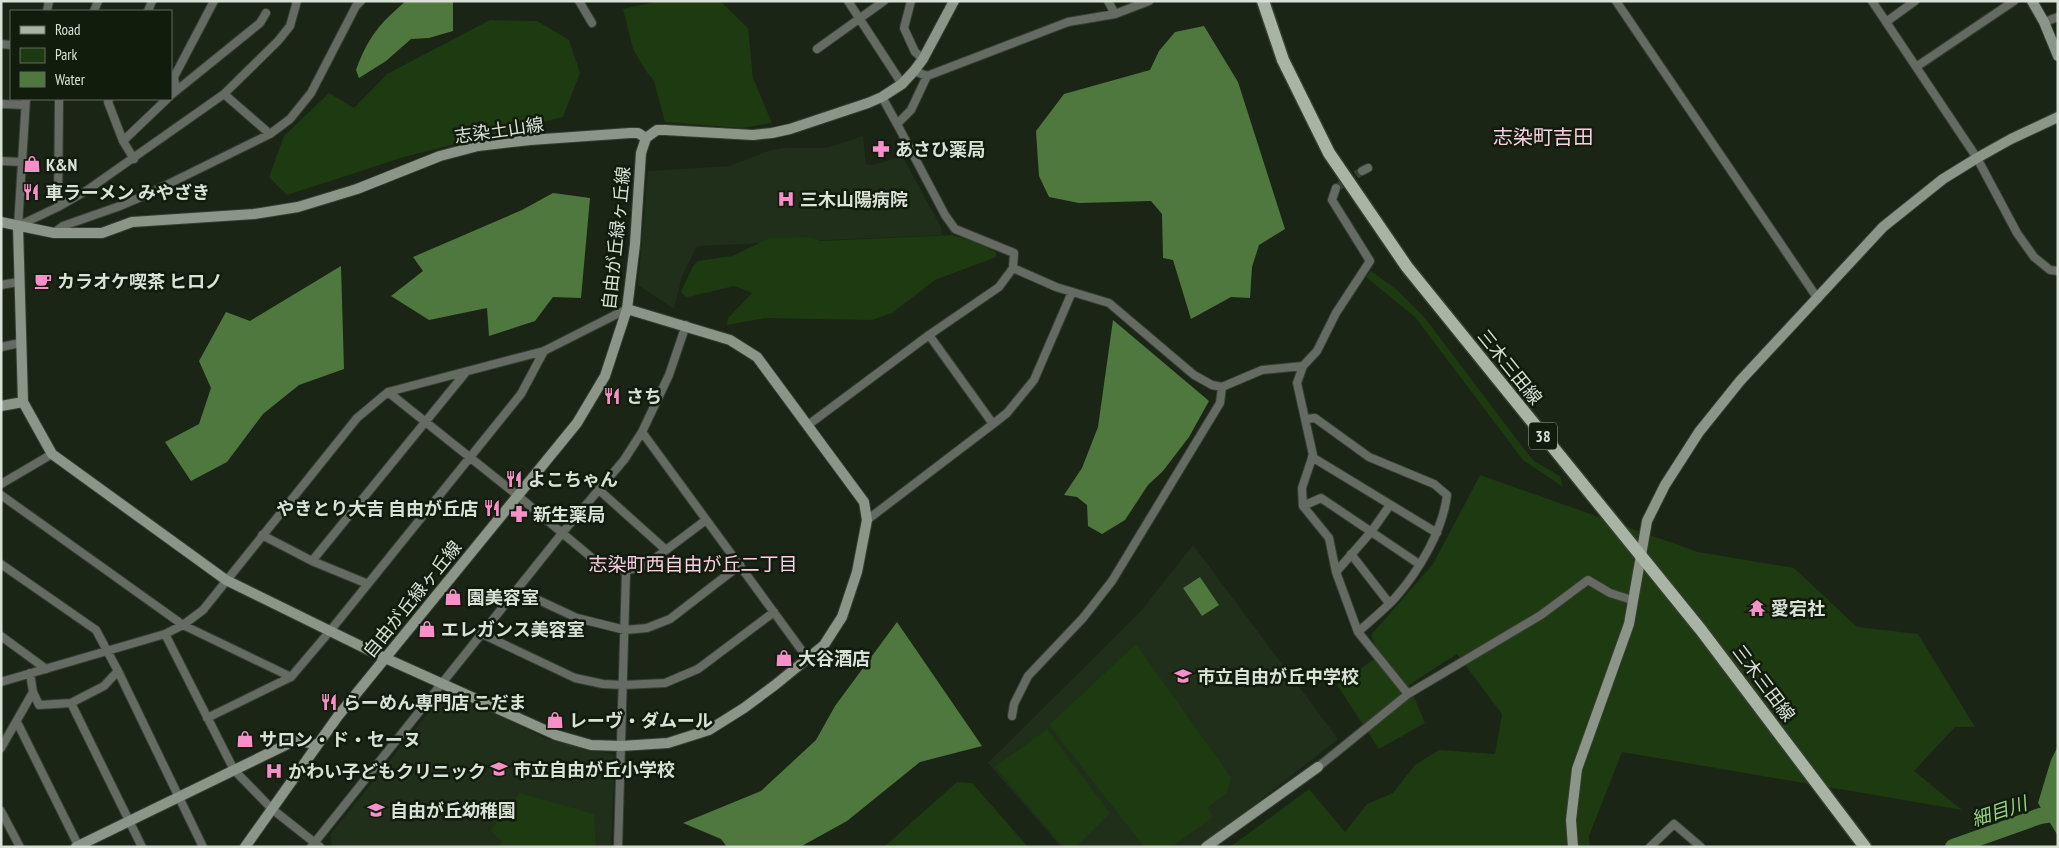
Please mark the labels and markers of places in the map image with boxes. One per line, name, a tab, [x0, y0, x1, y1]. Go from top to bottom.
place label: あさひ薬局	[895, 138, 985, 161]
pharmacy icon: あさひ薬局	[871, 139, 891, 159]
place label: K&N	[46, 153, 77, 176]
shop icon: K&N	[22, 154, 42, 174]
place label: 車ラーメン みやざき	[45, 181, 210, 204]
restaurant icon: 車ラーメン みやざき	[21, 182, 41, 202]
place label: 三木山陽病院	[800, 188, 908, 211]
hospital icon: 三木山陽病院	[776, 189, 796, 209]
place label: カラオケ喫茶 ヒロノ	[57, 270, 223, 293]
cafe icon: カラオケ喫茶 ヒロノ	[33, 271, 53, 291]
place label: さち	[626, 385, 662, 408]
restaurant icon: さち	[602, 386, 622, 406]
place label: よこちゃん	[528, 468, 618, 491]
restaurant icon: よこちゃん	[504, 469, 524, 489]
place label: やきとり大吉 自由が丘店	[276, 497, 478, 520]
restaurant icon: やきとり大吉 自由が丘店	[482, 498, 502, 518]
place label: 新生薬局	[533, 503, 605, 526]
pharmacy icon: 新生薬局	[509, 504, 529, 524]
place label: 園美容室	[467, 586, 539, 609]
shop icon: 園美容室	[443, 587, 463, 607]
place label: 愛宕社	[1771, 597, 1825, 620]
temple icon: 愛宕社	[1747, 598, 1767, 618]
place label: エレガンス美容室	[441, 618, 585, 641]
shop icon: エレガンス美容室	[417, 619, 437, 639]
place label: 大谷酒店	[798, 647, 870, 670]
shop icon: 大谷酒店	[774, 648, 794, 668]
place label: 市立自由が丘中学校	[1197, 665, 1359, 688]
school or university icon: 市立自由が丘中学校	[1173, 666, 1193, 686]
place label: らーめん専門店 こだま	[343, 691, 526, 714]
restaurant icon: らーめん専門店 こだま	[319, 692, 339, 712]
place label: レーヴ・ダムール	[569, 709, 713, 732]
shop icon: レーヴ・ダムール	[545, 710, 565, 730]
place label: サロン・ド・セーヌ	[259, 728, 421, 751]
shop icon: サロン・ド・セーヌ	[235, 729, 255, 749]
place label: 市立自由が丘小学校	[513, 758, 675, 781]
school or university icon: 市立自由が丘小学校	[489, 759, 509, 779]
place label: かわい子どもクリニック	[288, 760, 486, 783]
hospital icon: かわい子どもクリニック	[264, 761, 284, 781]
place label: 自由が丘幼稚園	[390, 799, 516, 822]
school or university icon: 自由が丘幼稚園	[366, 800, 386, 820]

